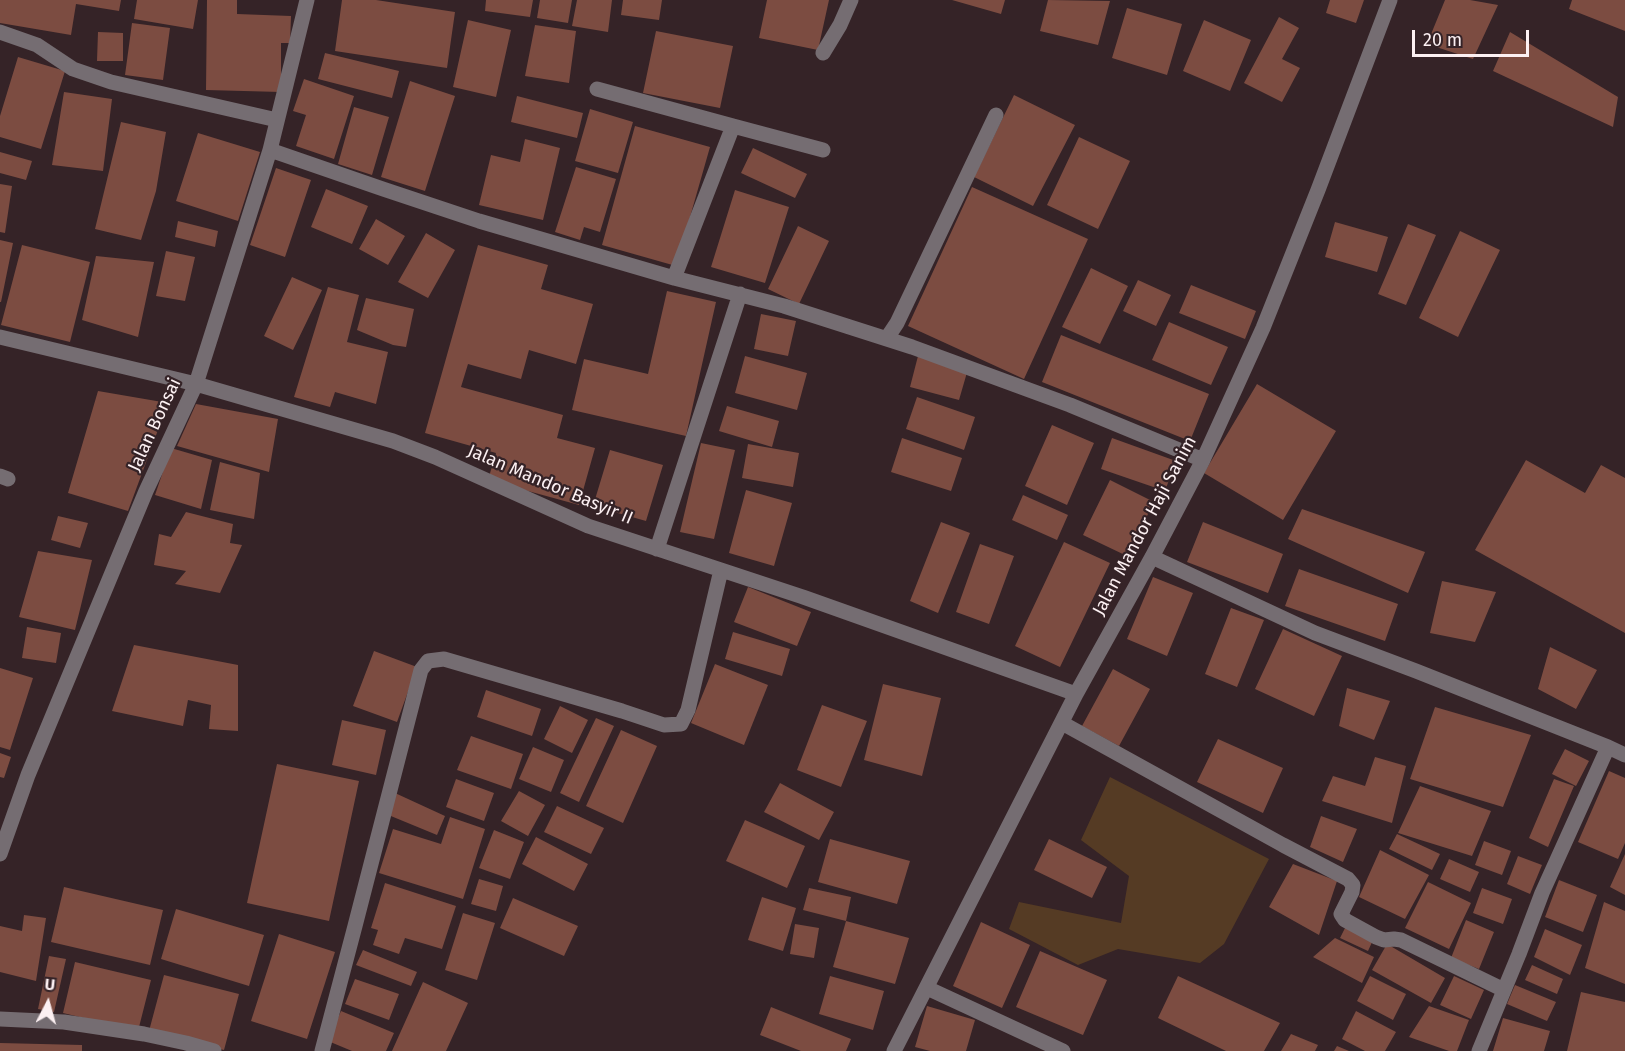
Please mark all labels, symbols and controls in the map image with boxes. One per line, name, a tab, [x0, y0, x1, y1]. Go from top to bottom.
scale bar	[1415, 18, 1532, 56]
text: 20 m	[1423, 29, 1462, 51]
street label: Jalan Bonsai	[124, 375, 186, 475]
street label: Jalan Mandor Haji Sanim	[1088, 433, 1202, 619]
street label: Jalan Mandor Basyir II	[464, 440, 636, 530]
north arrow	[18, 973, 78, 1033]
text: U	[44, 975, 56, 995]

